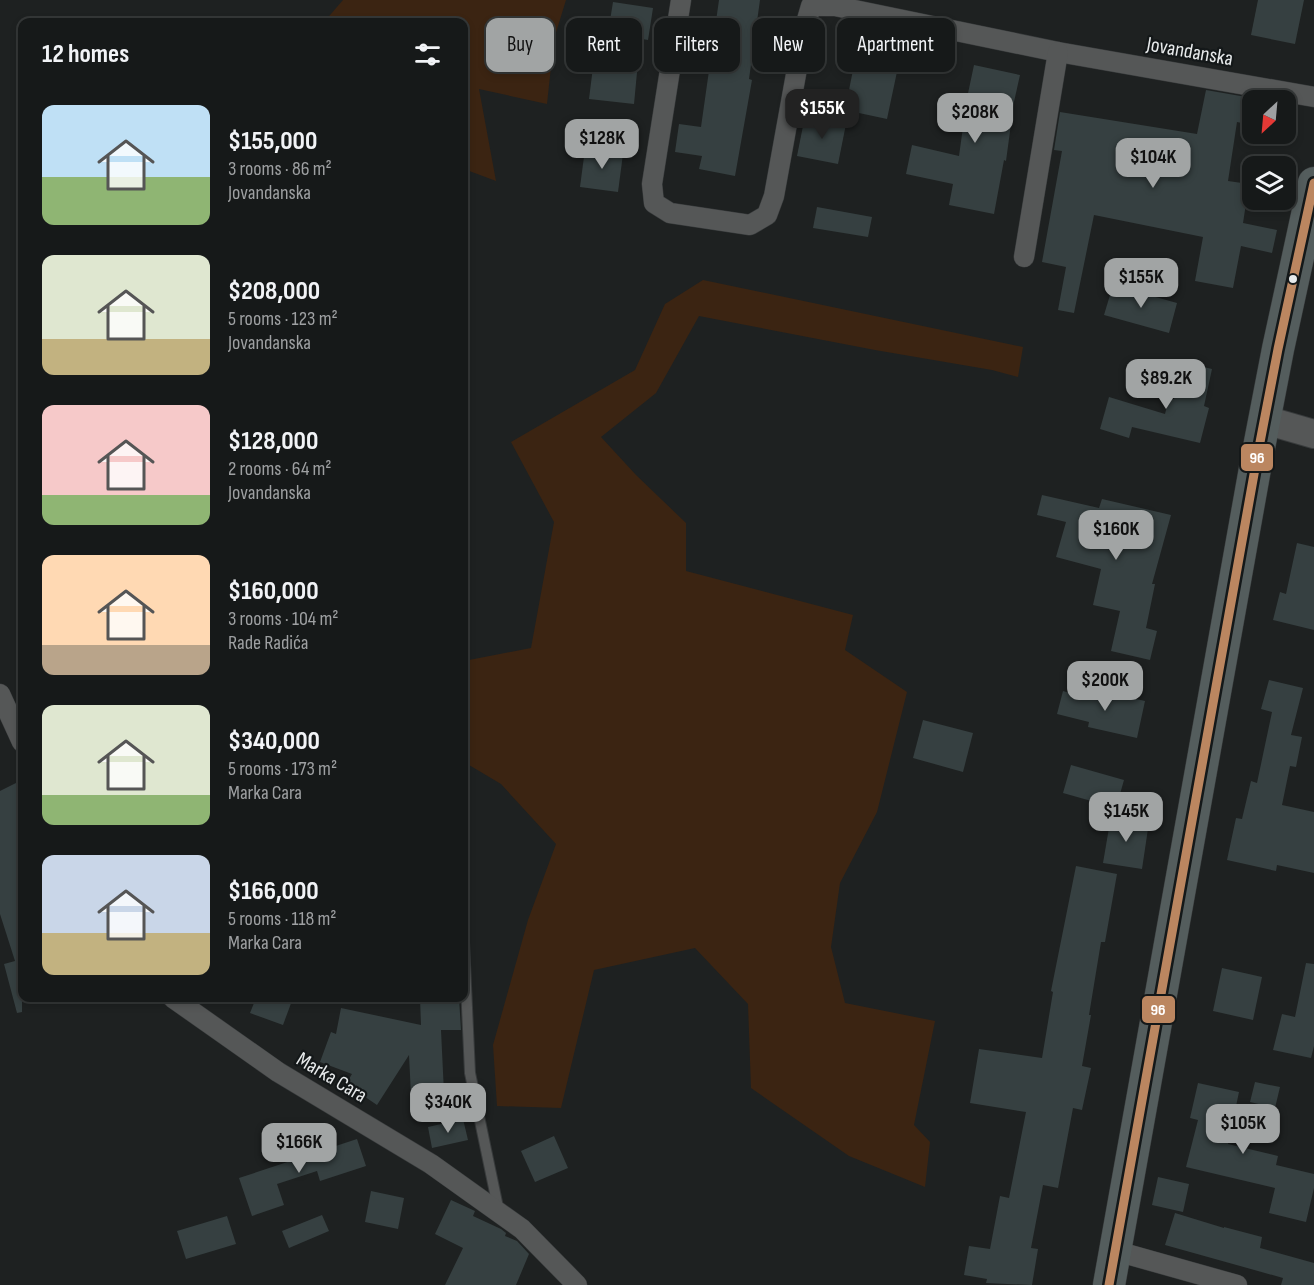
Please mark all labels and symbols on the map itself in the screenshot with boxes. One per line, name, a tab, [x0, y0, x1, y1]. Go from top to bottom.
street label: Jovandanska	[1144, 31, 1235, 71]
pin: $155K	[780, 89, 864, 140]
north arrow	[1242, 90, 1296, 144]
pin: $208K	[933, 93, 1017, 144]
pin: $128K	[560, 119, 644, 170]
pin: $104K	[1111, 138, 1195, 189]
pin: $155K	[1099, 258, 1183, 309]
unlabelled marker	[1287, 273, 1299, 285]
pin: $89.2K	[1117, 359, 1215, 410]
line badge: 96	[1240, 443, 1274, 472]
text: 96	[1249, 449, 1265, 468]
pin: $160K	[1074, 510, 1158, 561]
pin: $200K	[1063, 661, 1147, 712]
pin: $145K	[1084, 792, 1168, 843]
line badge: 96	[1141, 995, 1176, 1024]
text: 96	[1150, 1001, 1166, 1020]
street label: Marka Cara	[292, 1047, 371, 1108]
pin: $340K	[406, 1083, 490, 1134]
pin: $105K	[1201, 1104, 1285, 1155]
pin: $166K	[257, 1123, 341, 1174]

